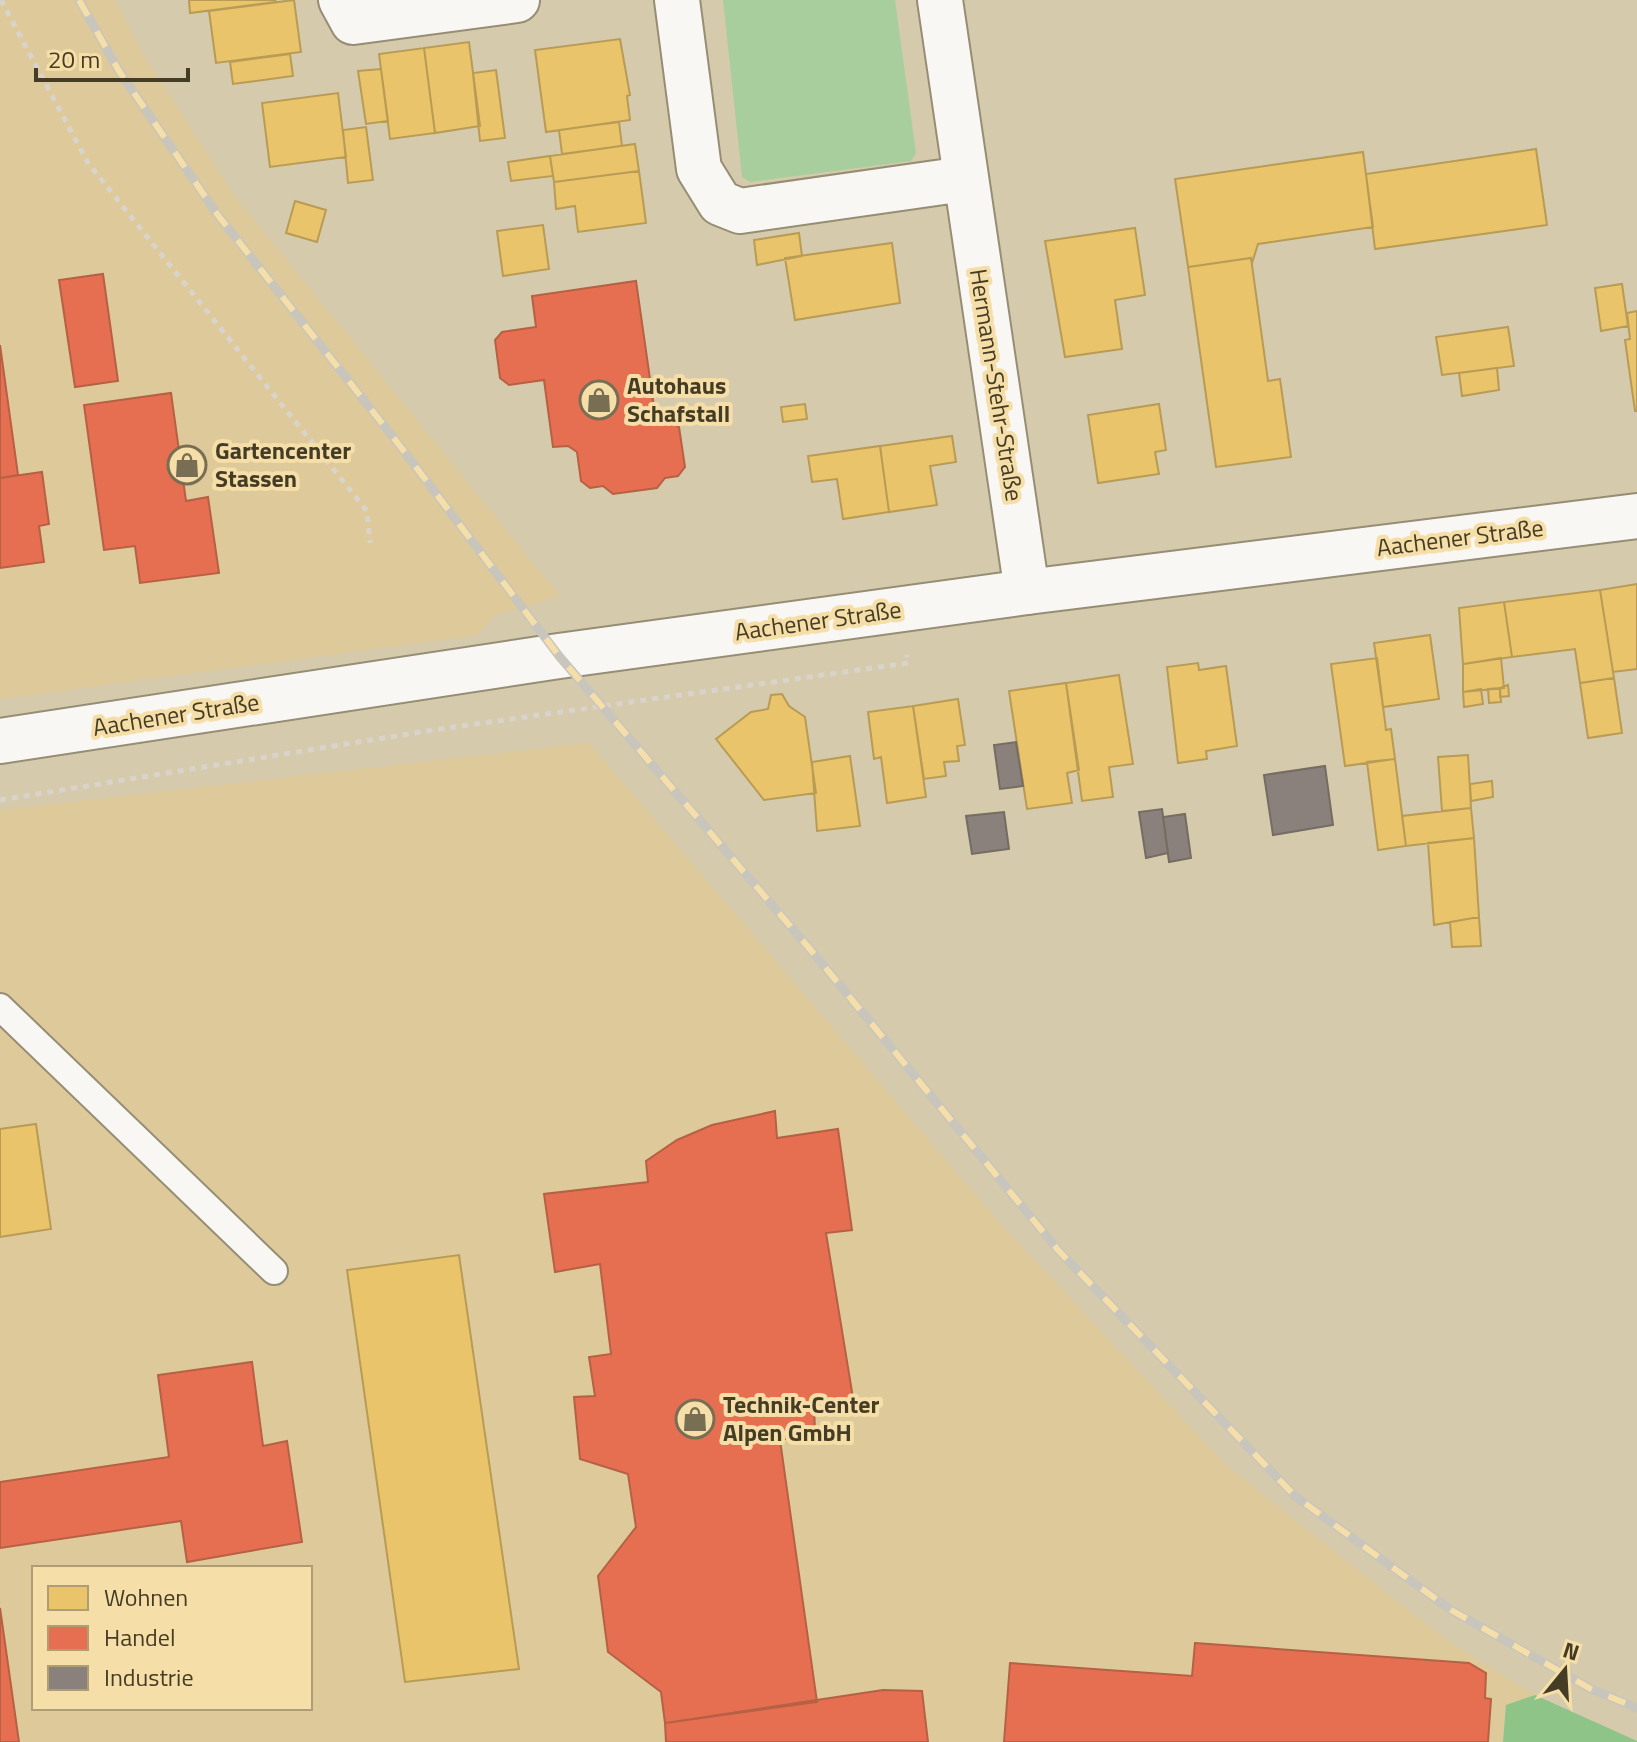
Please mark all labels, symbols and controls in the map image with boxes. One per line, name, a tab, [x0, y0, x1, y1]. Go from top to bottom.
scale bar	[36, 32, 188, 82]
text: 20 m	[48, 41, 100, 77]
street label: Hermann-Stehr-Straße	[961, 266, 1033, 504]
place label: Autohaus Schafstall	[627, 367, 730, 431]
shop icon: Autohaus Schafstall	[578, 379, 620, 421]
place label: Gartencenter Stassen	[215, 432, 351, 496]
shop icon: Gartencenter Stassen	[166, 444, 208, 486]
street label: Aachener Straße	[1374, 509, 1545, 565]
street label: Aachener Straße	[732, 591, 903, 650]
street label: Aachener Straße	[90, 683, 262, 745]
place label: Technik-Center Alpen GmbH	[723, 1386, 880, 1450]
shop icon: Technik-Center Alpen GmbH	[674, 1398, 716, 1440]
legend	[32, 1566, 312, 1710]
text: Wohnen	[104, 1579, 188, 1615]
text: Handel	[104, 1619, 175, 1655]
north arrow	[1525, 1630, 1605, 1710]
text: N	[1559, 1632, 1584, 1670]
text: Industrie	[104, 1659, 194, 1695]

